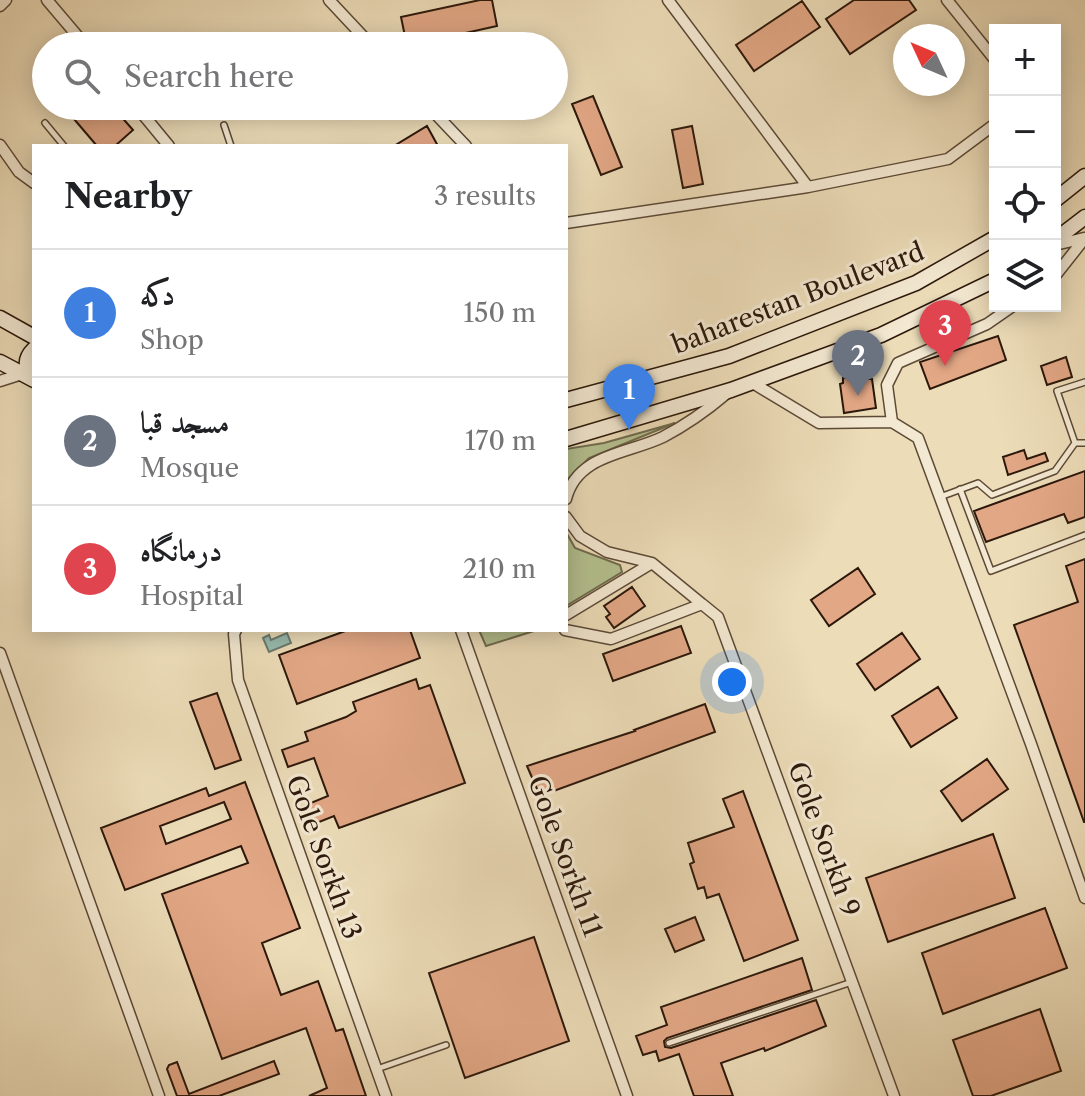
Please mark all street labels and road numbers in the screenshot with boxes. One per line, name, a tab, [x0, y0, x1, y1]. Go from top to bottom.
street label: baharestan Boulevard	[668, 235, 929, 361]
street label: Gole Sorkh 9	[781, 757, 867, 921]
street label: Gole Sorkh 13	[280, 771, 368, 943]
street label: Gole Sorkh 11	[521, 771, 609, 941]

